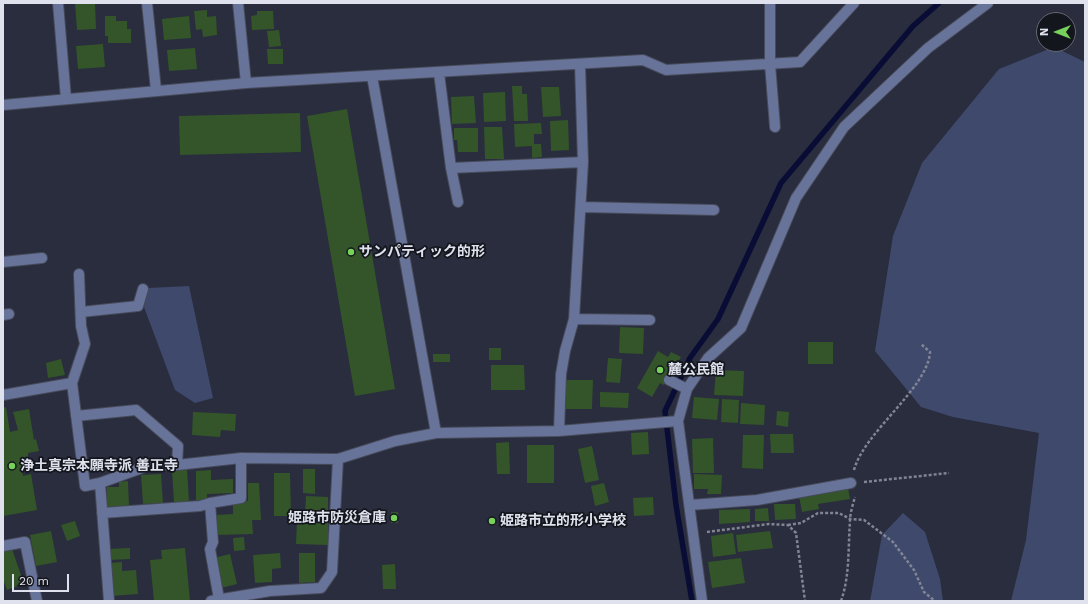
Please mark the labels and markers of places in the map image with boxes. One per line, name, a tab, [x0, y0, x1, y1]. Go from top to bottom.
place label: サンパティック的形	[359, 244, 485, 260]
marker: サンパティック的形	[346, 247, 356, 257]
place label: 麓公民館	[668, 362, 724, 378]
marker: 麓公民館	[655, 365, 665, 375]
place label: 浄土真宗本願寺派 善正寺	[20, 458, 178, 474]
marker: 浄土真宗本願寺派 善正寺	[7, 461, 17, 471]
place label: 姫路市防災倉庫	[288, 510, 386, 526]
marker: 姫路市防災倉庫	[389, 513, 399, 523]
place label: 姫路市立的形小学校	[500, 513, 626, 529]
marker: 姫路市立的形小学校	[487, 516, 497, 526]

